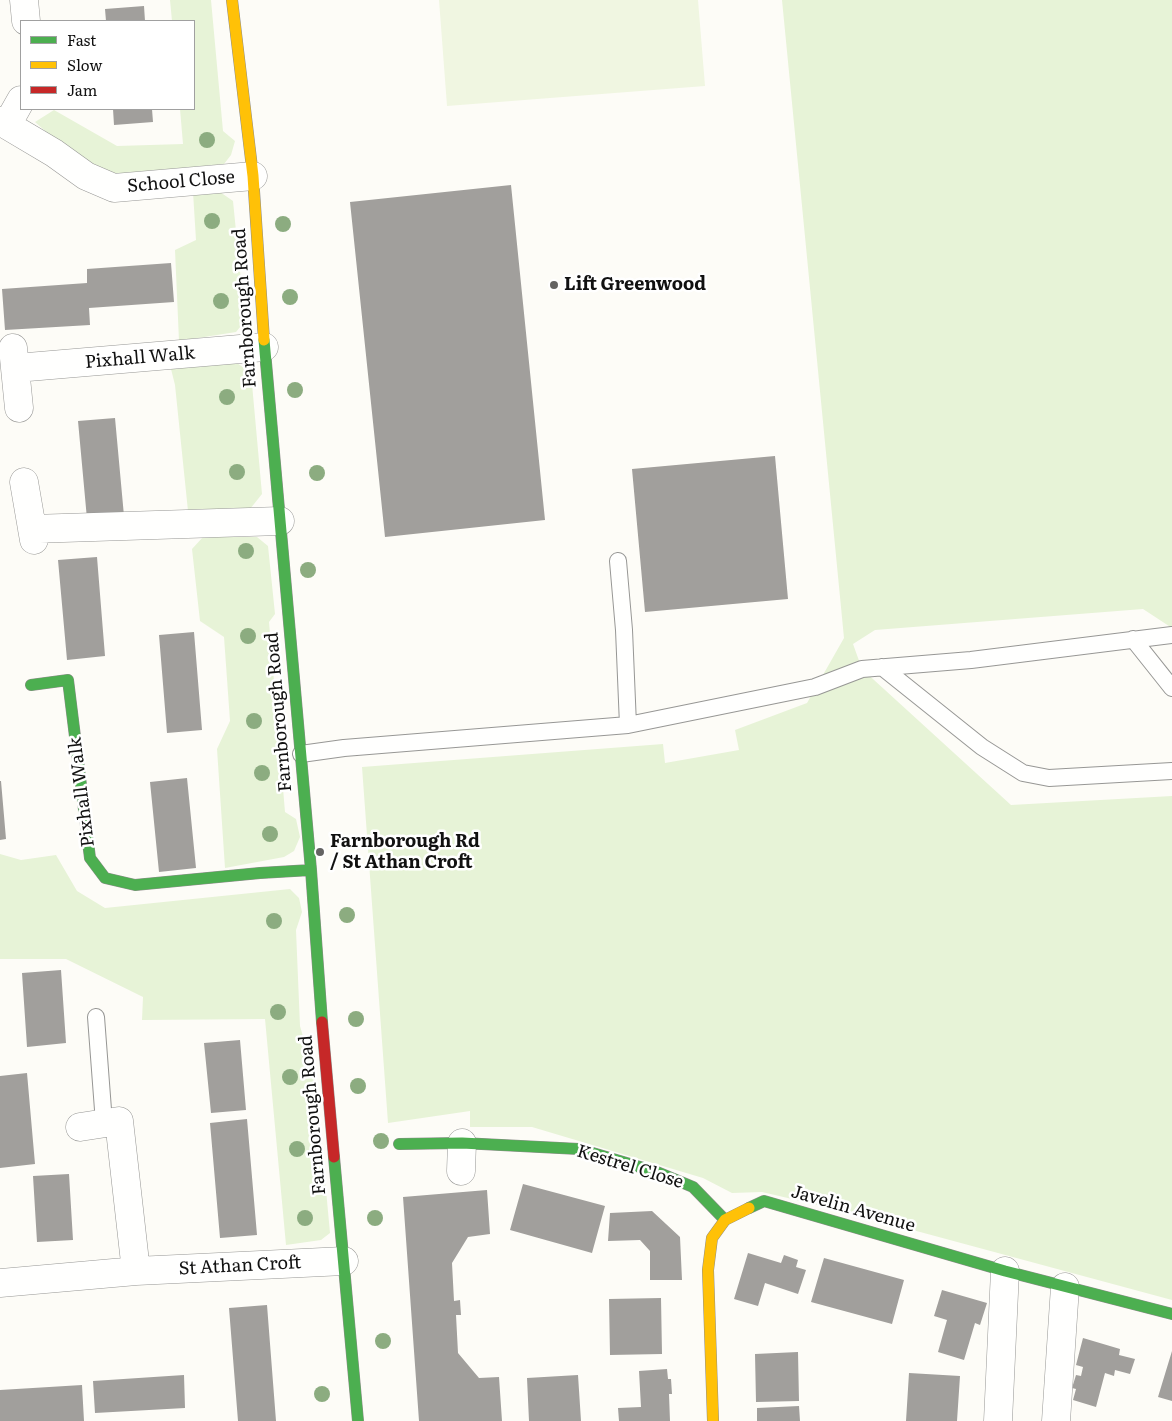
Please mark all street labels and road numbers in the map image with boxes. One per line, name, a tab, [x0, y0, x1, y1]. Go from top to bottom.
street label: School Close	[126, 167, 236, 197]
street label: Farnborough Road	[229, 227, 261, 389]
street label: Pixhall Walk	[84, 342, 196, 374]
street label: Farnborough Road	[261, 631, 297, 793]
street label: Pixhall Walk	[65, 736, 99, 848]
street label: Farnborough Road	[295, 1034, 331, 1196]
street label: Kestrel Close	[574, 1141, 686, 1193]
street label: Javelin Avenue	[788, 1181, 918, 1237]
street label: St Athan Croft	[178, 1252, 302, 1280]

